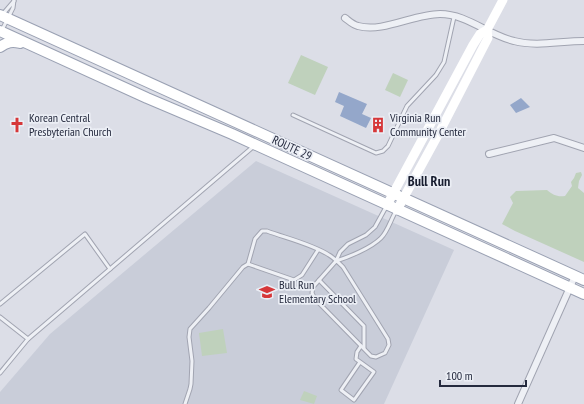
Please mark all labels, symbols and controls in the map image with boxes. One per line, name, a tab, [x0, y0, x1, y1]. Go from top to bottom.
place label: Korean Central Presbyterian Church	[29, 110, 111, 139]
place label: Virginia Run Community Center	[389, 110, 467, 139]
church icon: Korean Central Presbyterian Church	[8, 116, 26, 134]
building icon: Virginia Run Community Center	[369, 116, 387, 134]
street label: ROUTE 29	[270, 132, 314, 163]
district label: Bull Run	[408, 172, 450, 190]
place label: Bull Run Elementary School	[279, 277, 356, 306]
school or university icon: Bull Run Elementary School	[258, 283, 276, 301]
scale bar	[440, 362, 526, 388]
text: 100 m	[446, 368, 473, 383]

